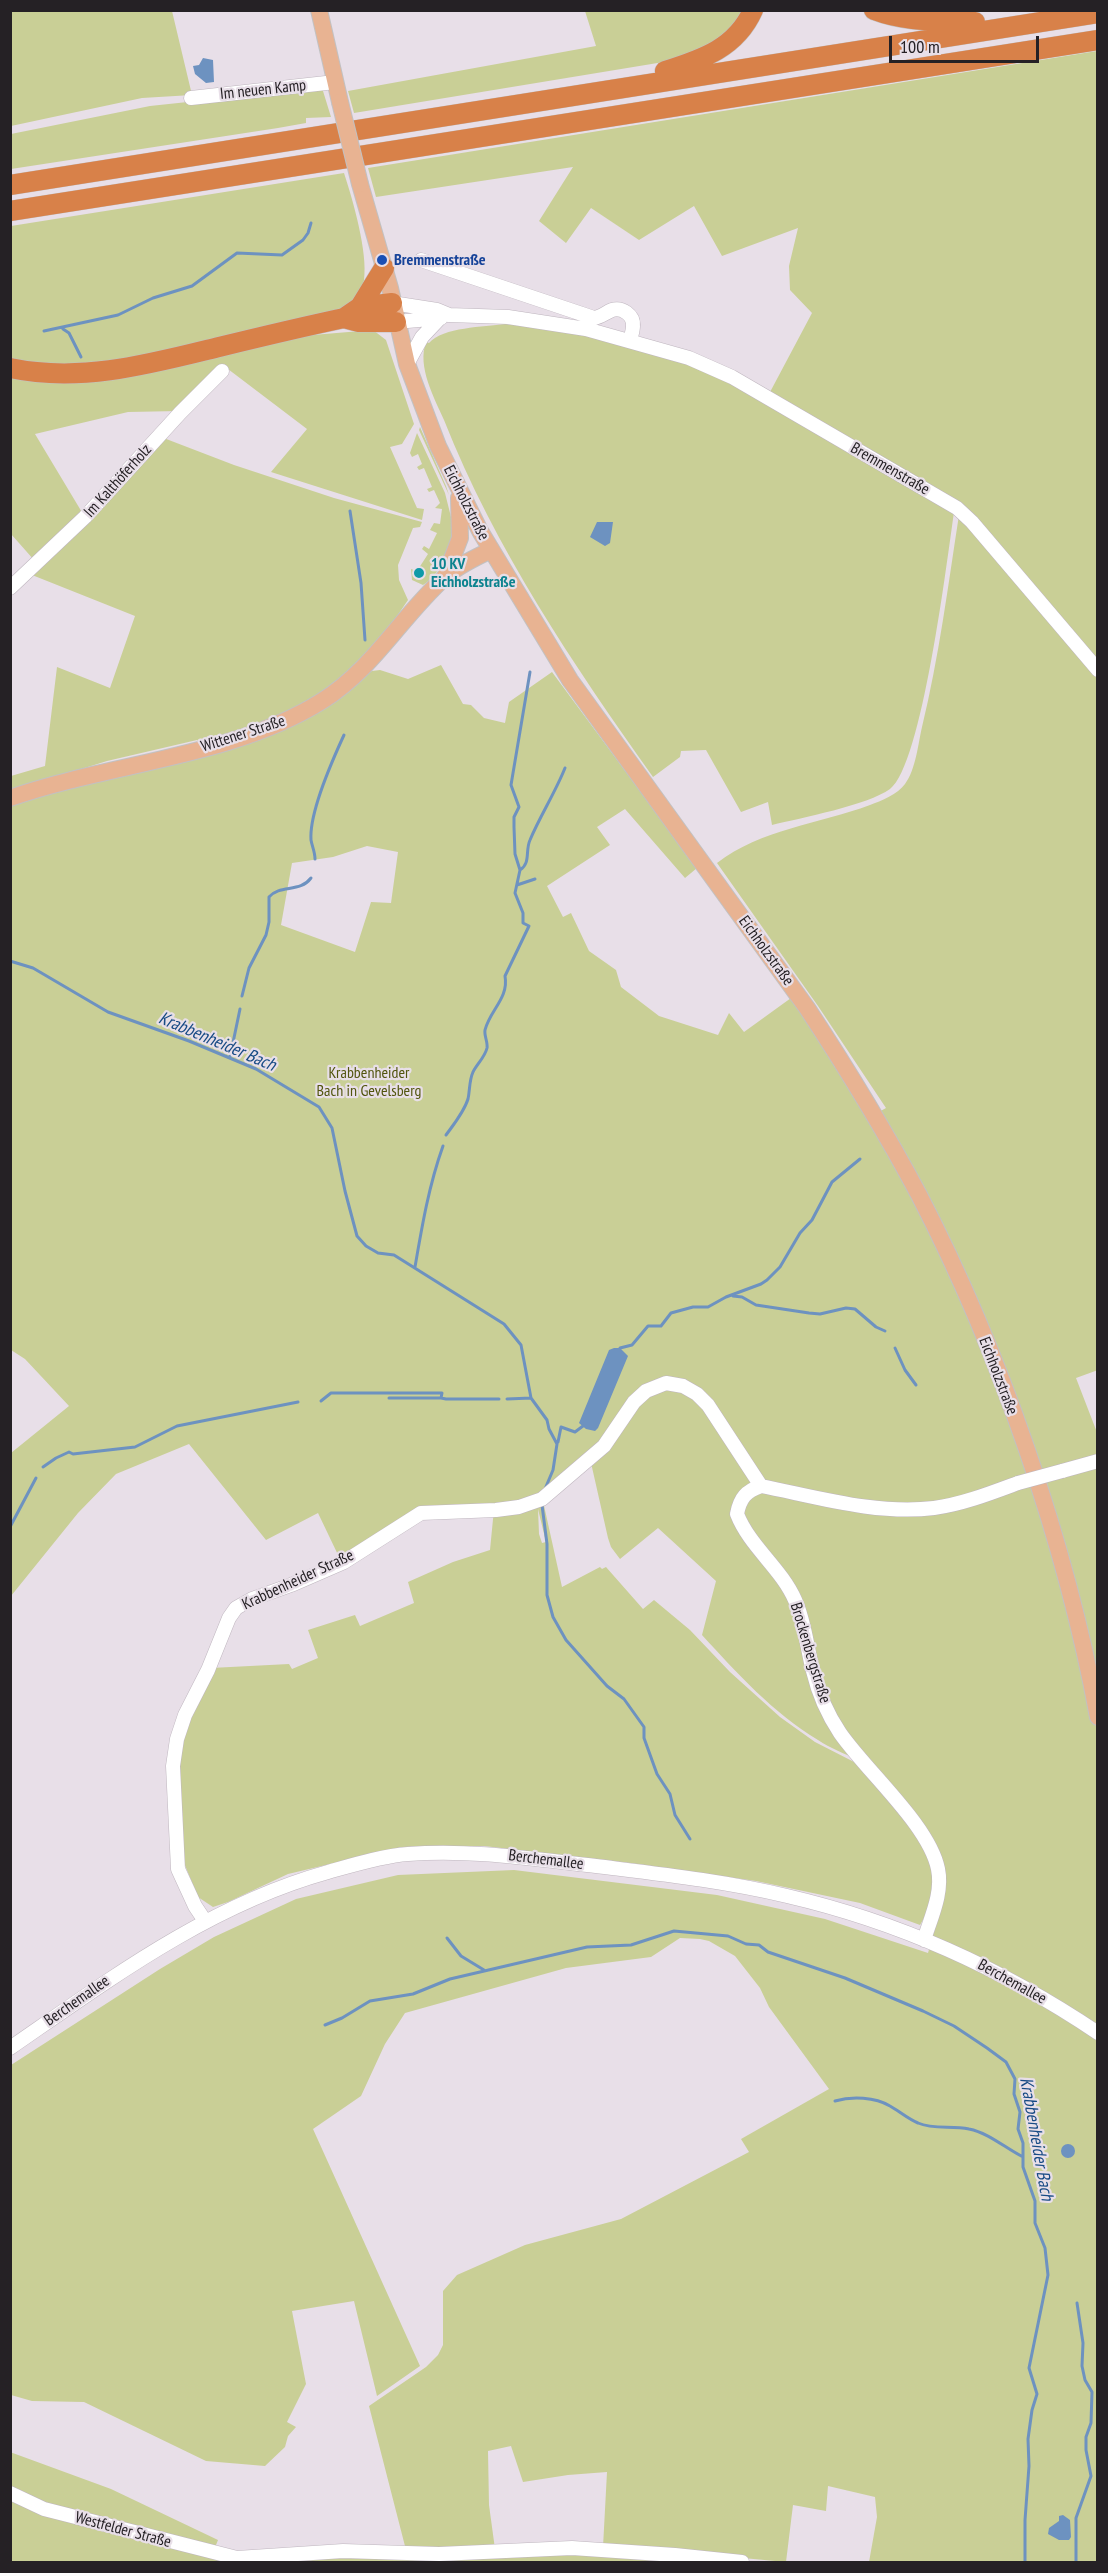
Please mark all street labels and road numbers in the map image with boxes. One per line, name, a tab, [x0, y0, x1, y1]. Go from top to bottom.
street label: Im neuen Kamp	[219, 76, 307, 104]
street label: Bremmenstraße	[847, 439, 933, 499]
street label: Im Kalthöferholz	[80, 440, 156, 522]
street label: Eichholzstraße	[439, 462, 493, 544]
street label: Wittener Straße	[198, 711, 288, 757]
street label: Eichholzstraße	[734, 912, 798, 990]
street label: Eichholzstraße	[974, 1335, 1022, 1417]
street label: Krabbenheider Straße	[239, 1546, 357, 1614]
street label: Brockenbergstraße	[786, 1600, 834, 1706]
street label: Berchemallee	[507, 1846, 585, 1874]
street label: Berchemallee	[974, 1955, 1050, 2009]
street label: Berchemallee	[41, 1972, 113, 2030]
street label: Westfelder Straße	[73, 2508, 173, 2552]

